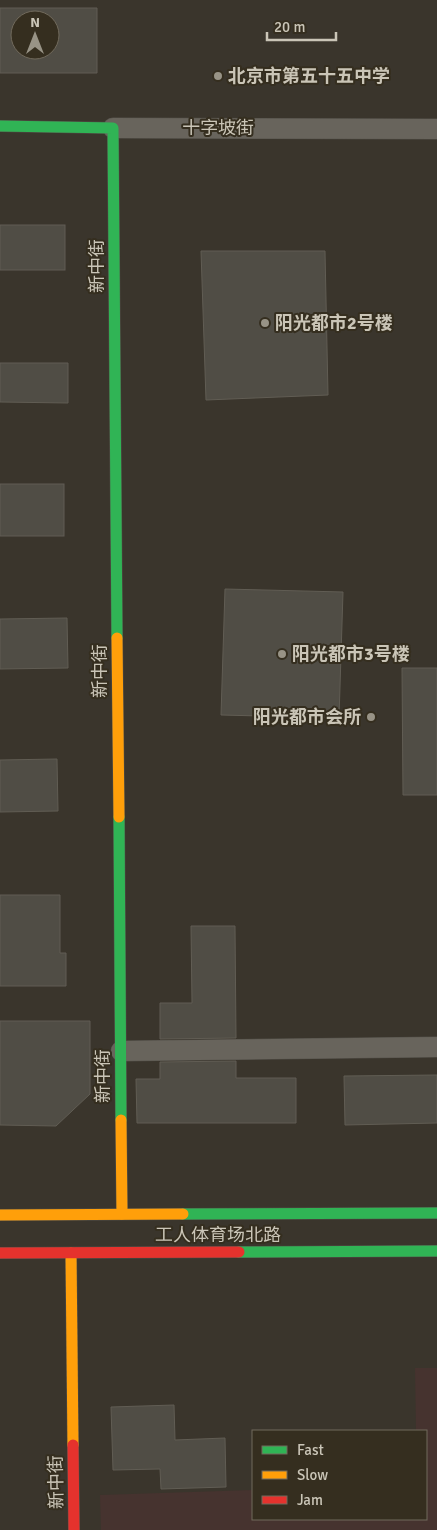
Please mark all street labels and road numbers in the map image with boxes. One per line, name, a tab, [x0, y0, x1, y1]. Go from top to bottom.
street label: 十字坡街	[182, 117, 254, 139]
street label: 新中街	[86, 239, 108, 293]
street label: 新中街	[89, 644, 111, 698]
street label: 新中街	[92, 1049, 114, 1103]
street label: 工人体育场北路	[155, 1224, 281, 1246]
street label: 新中街	[45, 1455, 67, 1509]

